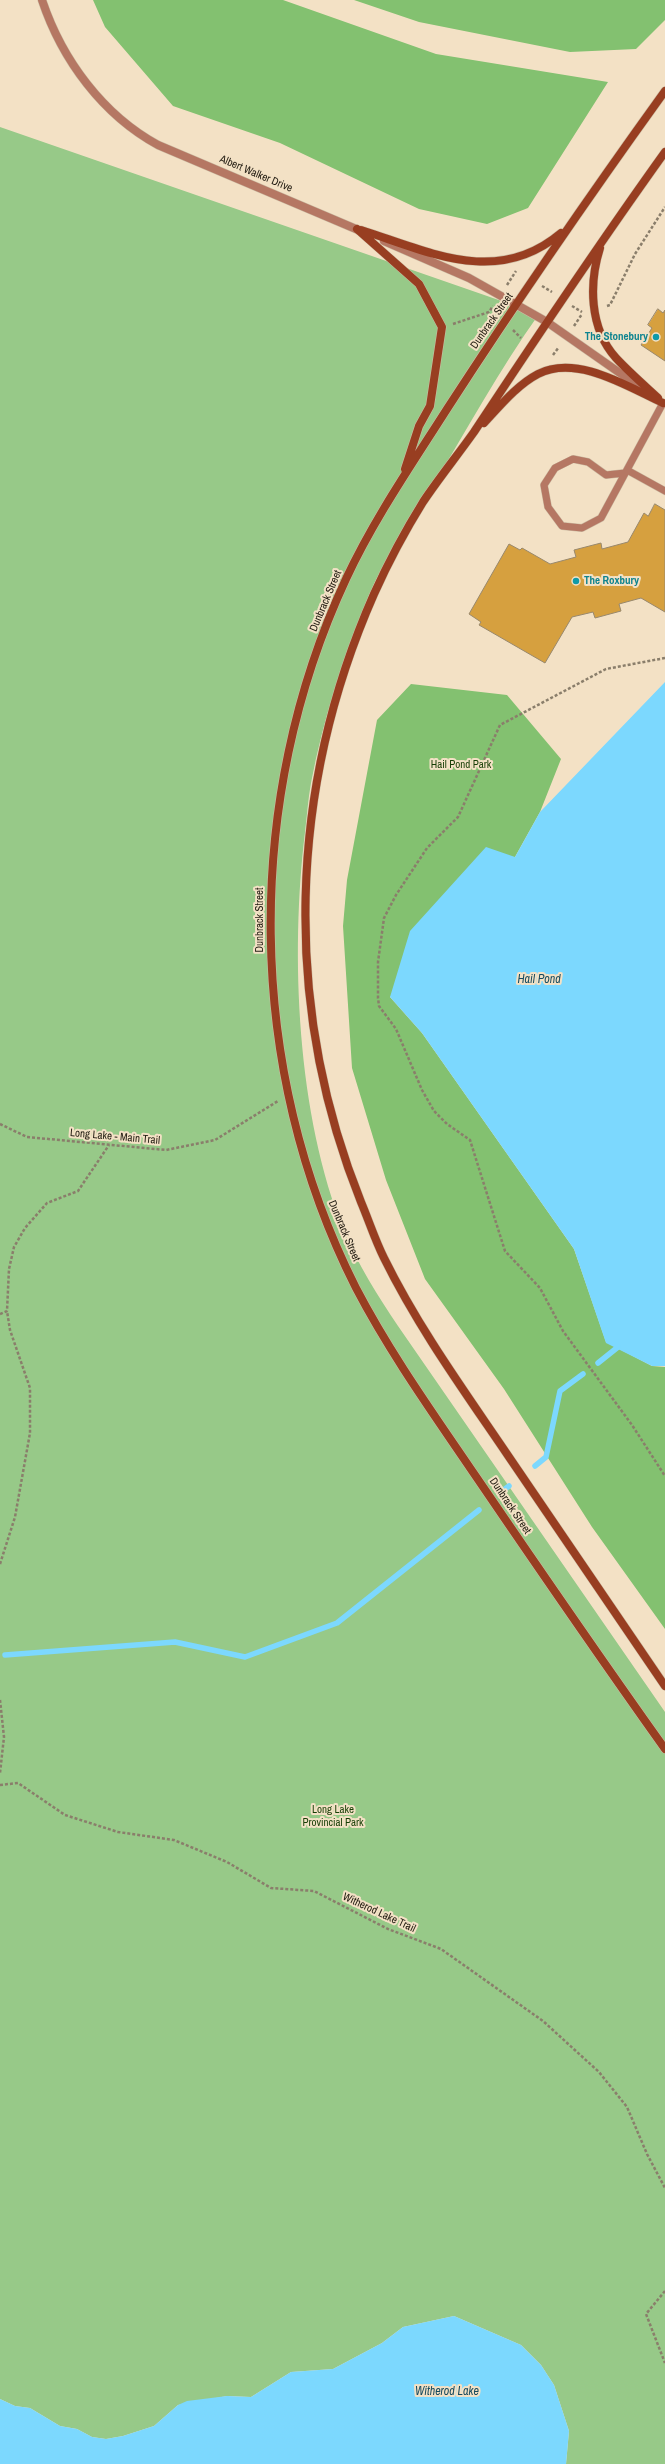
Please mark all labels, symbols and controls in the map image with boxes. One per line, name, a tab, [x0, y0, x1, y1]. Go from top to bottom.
street label: Albert Walker Drive	[218, 153, 294, 195]
street label: Dunbrack Street	[468, 291, 516, 351]
place label: The Stonebury	[585, 330, 648, 344]
marker: The Stonebury	[651, 332, 661, 342]
street label: Dunbrack Street	[307, 568, 345, 634]
place label: The Roxbury	[584, 574, 639, 588]
marker: The Roxbury	[571, 576, 581, 586]
park label: Hail Pond Park	[431, 758, 491, 772]
street label: Dunbrack Street	[253, 887, 267, 953]
water label: Hail Pond	[517, 973, 561, 987]
street label: Long Lake - Main Trail	[69, 1126, 161, 1148]
street label: Dunbrack Street	[325, 1198, 363, 1264]
street label: Dunbrack Street	[486, 1475, 534, 1537]
park label: Long Lake Provincial Park	[302, 1803, 364, 1829]
street label: Witherod Lake Trail	[340, 1890, 418, 1936]
water label: Witherod Lake	[415, 2385, 479, 2399]

